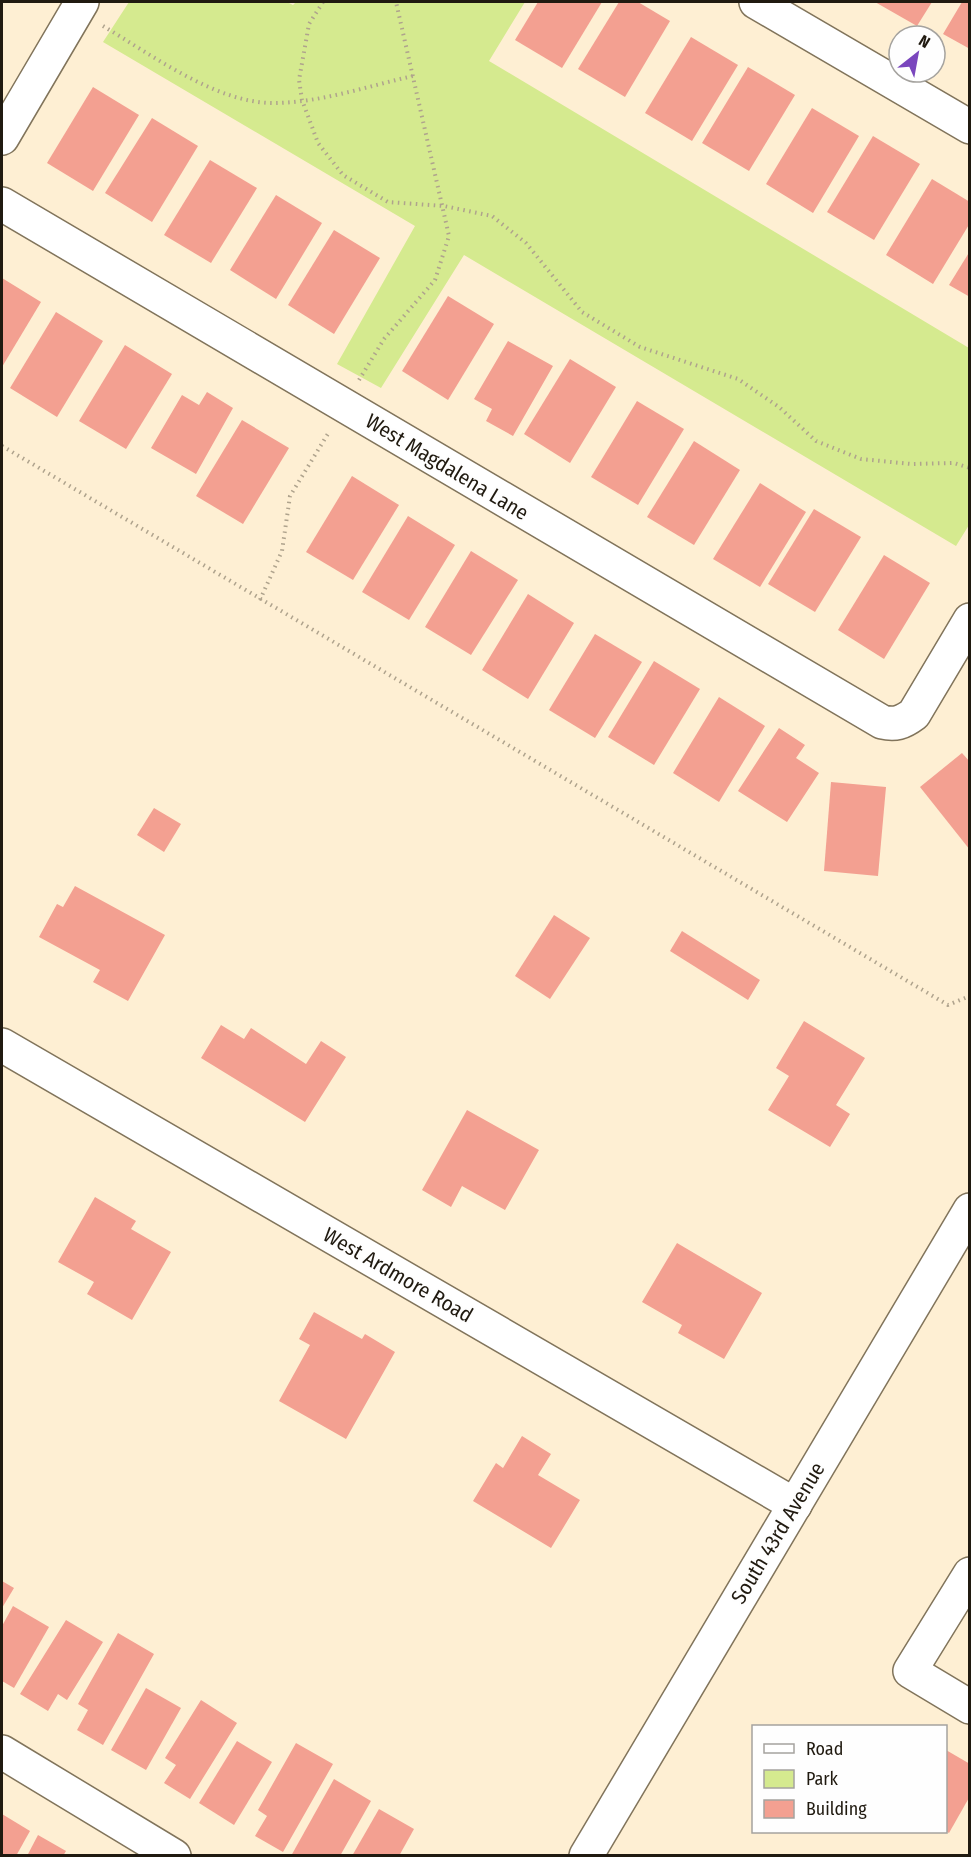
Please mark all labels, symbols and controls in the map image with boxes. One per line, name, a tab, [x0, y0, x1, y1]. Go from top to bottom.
north arrow	[887, 24, 947, 84]
text: N	[915, 31, 933, 52]
street label: West Magdalena Lane	[361, 408, 533, 526]
street label: West Ardmore Road	[319, 1222, 477, 1328]
street label: South 43rd Avenue	[725, 1457, 831, 1609]
legend	[752, 1725, 947, 1833]
text: Road	[806, 1738, 843, 1760]
text: Park	[806, 1768, 839, 1790]
text: Building	[806, 1798, 867, 1820]

